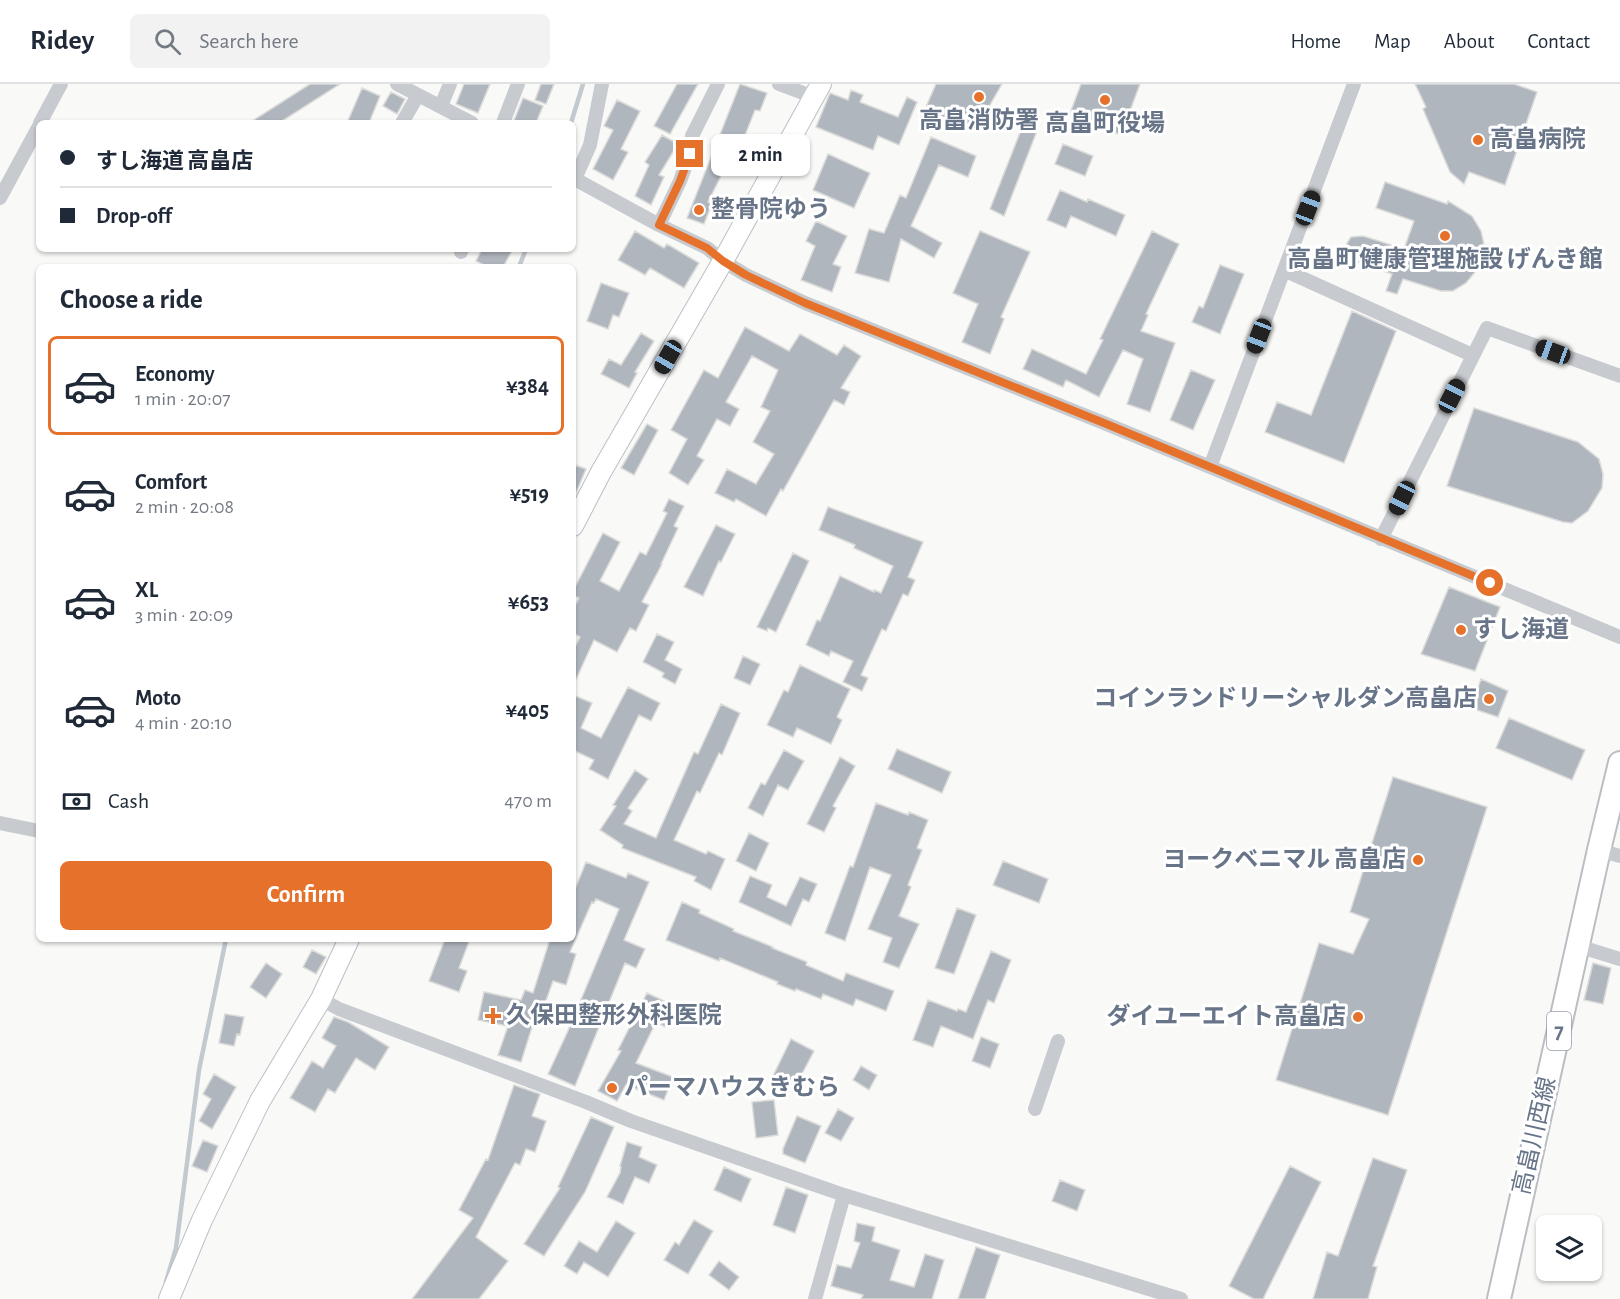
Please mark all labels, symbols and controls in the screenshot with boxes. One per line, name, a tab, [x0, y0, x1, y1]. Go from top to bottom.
search box	[130, 14, 550, 68]
icon: search	[151, 25, 184, 58]
text: Ridey	[30, 27, 94, 55]
text: Search here	[199, 30, 299, 52]
text: Home	[1290, 31, 1341, 52]
text: Map	[1374, 31, 1411, 52]
text: About	[1444, 31, 1494, 52]
text: Contact	[1527, 31, 1590, 52]
marker: 高畠消防署	[972, 90, 986, 104]
marker: 高畠町役場	[1098, 93, 1112, 107]
place label: 高畠消防署	[919, 107, 1039, 133]
place label: 高畠町役場	[1045, 110, 1165, 136]
place label: 高畠病院	[1490, 126, 1586, 152]
callout: 2 min	[711, 133, 810, 175]
marker: 高畠病院	[1471, 133, 1485, 147]
route end	[676, 140, 703, 167]
text: 2 min	[738, 145, 783, 165]
text: すし海道 高畠店	[96, 150, 253, 172]
car	[1293, 188, 1323, 228]
place label: 整骨院ゆう	[711, 196, 831, 222]
marker: 整骨院ゆう	[692, 203, 706, 217]
text: Drop-off	[96, 205, 172, 227]
marker: 高畠町健康管理施設 げんき館	[1438, 229, 1452, 243]
place label: 高畠町健康管理施設 げんき館	[1287, 246, 1603, 272]
text: Choose a ride	[60, 286, 203, 313]
car	[1244, 316, 1274, 356]
car	[651, 337, 685, 377]
car	[1533, 337, 1573, 367]
icon: car	[63, 359, 117, 413]
text: Economy	[135, 363, 215, 385]
text: ¥384	[506, 375, 549, 397]
car	[1436, 376, 1468, 416]
text: 1 min · 20:07	[135, 389, 231, 409]
icon: car	[63, 467, 117, 521]
text: Comfort	[135, 471, 207, 493]
car	[1386, 478, 1418, 518]
text: ¥519	[509, 483, 549, 505]
text: 2 min · 20:08	[135, 497, 234, 517]
route start	[1476, 569, 1503, 596]
icon: car	[63, 575, 117, 629]
text: XL	[135, 579, 158, 601]
text: ¥653	[508, 591, 549, 613]
text: 3 min · 20:09	[135, 605, 233, 625]
place label: すし海道	[1473, 616, 1569, 642]
marker: すし海道	[1454, 623, 1468, 637]
icon: car	[63, 683, 117, 737]
place label: コインランドリーシャルダン高畠店	[1093, 685, 1477, 711]
text: Moto	[135, 687, 181, 709]
marker: コインランドリーシャルダン高畠店	[1482, 692, 1496, 706]
text: ¥405	[505, 699, 549, 721]
text: 4 min · 20:10	[135, 713, 232, 733]
icon: cash	[60, 785, 93, 818]
text: Cash	[108, 790, 149, 812]
text: 470 m	[504, 791, 552, 811]
place label: ヨークベニマル 高畠店	[1162, 846, 1406, 872]
marker: ヨークベニマル 高畠店	[1411, 853, 1425, 867]
button: Confirm	[60, 861, 552, 930]
place label: 久保田整形外科医院	[506, 1002, 722, 1028]
place label: ダイユーエイト高畠店	[1106, 1003, 1346, 1029]
marker: 久保田整形外科医院	[484, 1007, 502, 1025]
marker: ダイユーエイト高畠店	[1351, 1010, 1365, 1024]
road number: 7	[1547, 1012, 1571, 1050]
place label: パーマハウスきむら	[624, 1074, 840, 1100]
street label: 高畠川西線	[1508, 1074, 1560, 1197]
marker: パーマハウスきむら	[605, 1081, 619, 1095]
map controls	[1536, 1215, 1602, 1281]
button: layers	[1536, 1215, 1602, 1281]

